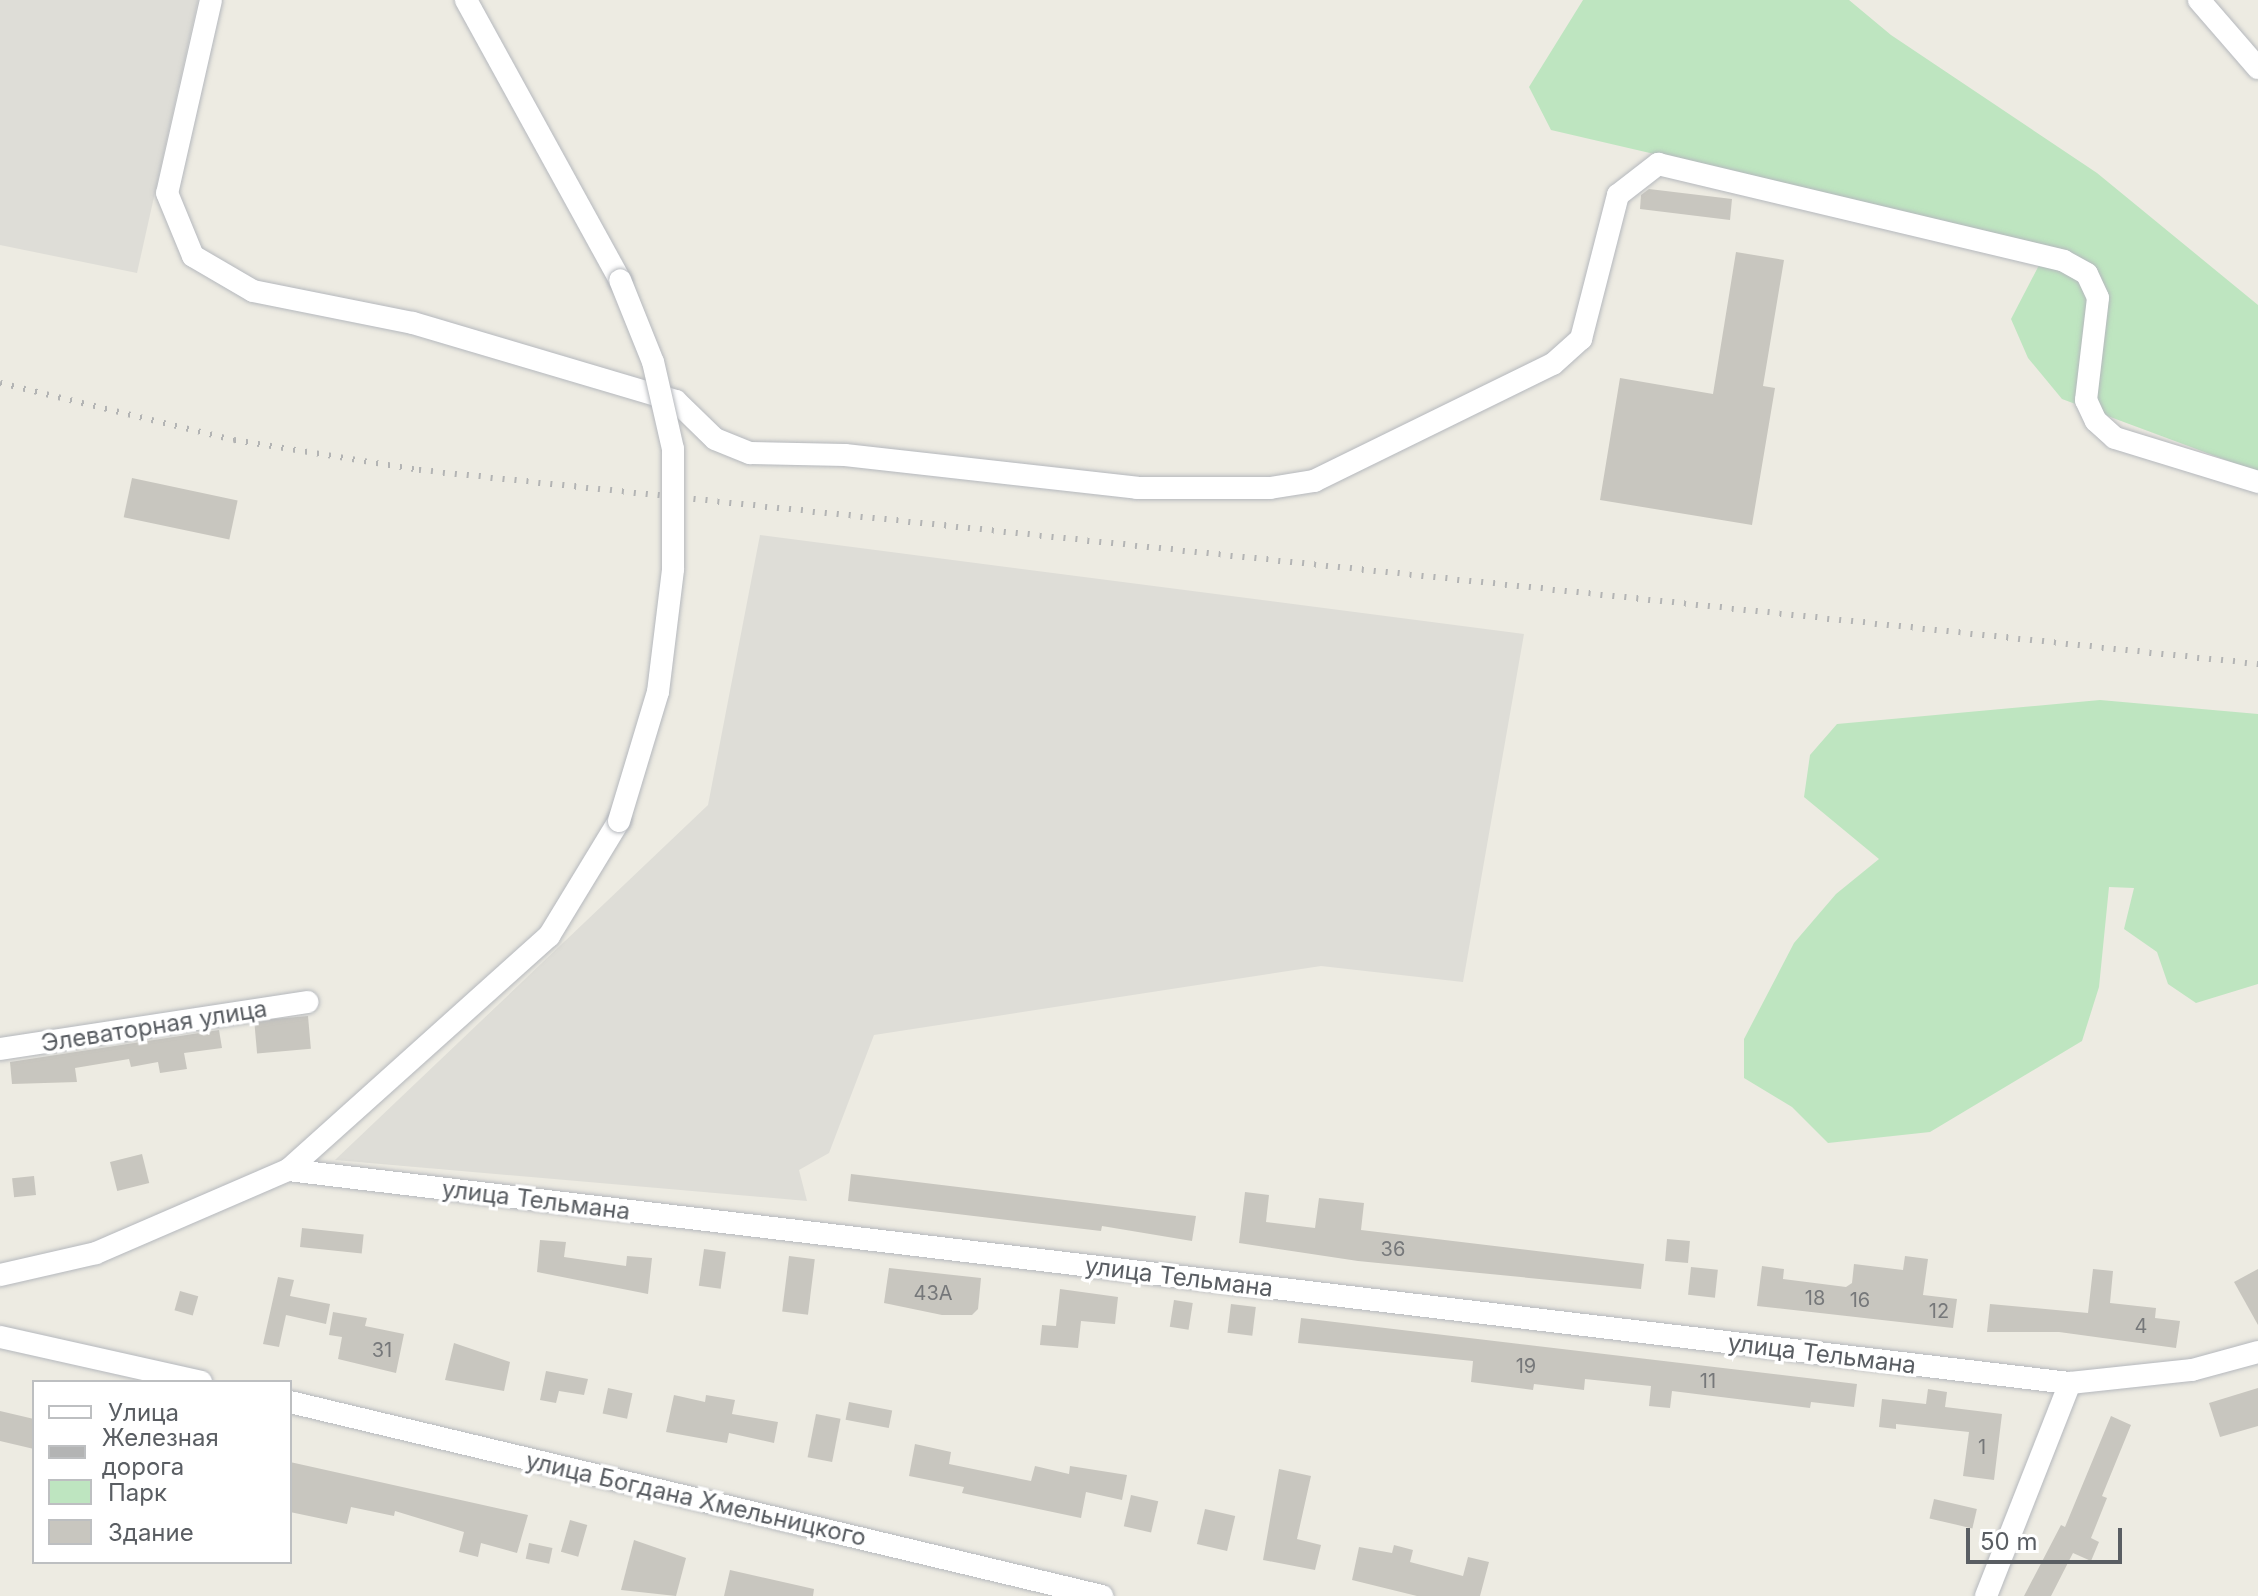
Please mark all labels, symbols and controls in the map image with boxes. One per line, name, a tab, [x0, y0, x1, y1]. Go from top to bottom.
street label: Элеваторная улица	[39, 994, 269, 1058]
street label: улица Тельмана	[440, 1174, 632, 1226]
house number: 36	[1381, 1237, 1405, 1261]
street label: улица Тельмана	[1083, 1251, 1275, 1303]
house number: 43А	[913, 1281, 953, 1305]
house number: 18	[1805, 1286, 1825, 1310]
house number: 16	[1850, 1288, 1870, 1312]
house number: 12	[1929, 1299, 1949, 1323]
house number: 4	[2135, 1314, 2147, 1338]
street label: улица Тельмана	[1726, 1328, 1918, 1380]
house number: 31	[372, 1338, 392, 1362]
house number: 19	[1516, 1354, 1536, 1378]
house number: 11	[1700, 1369, 1716, 1393]
legend	[32, 1380, 292, 1564]
text: Улица	[108, 1398, 179, 1427]
text: Железная дорога	[102, 1423, 219, 1481]
house number: 1	[1978, 1435, 1986, 1459]
street label: улица Богдана Хмельницкого	[523, 1446, 869, 1552]
text: Парк	[108, 1478, 167, 1507]
scale bar	[1970, 1512, 2126, 1562]
text: Здание	[108, 1518, 194, 1547]
text: 50 m	[1980, 1527, 2038, 1556]

